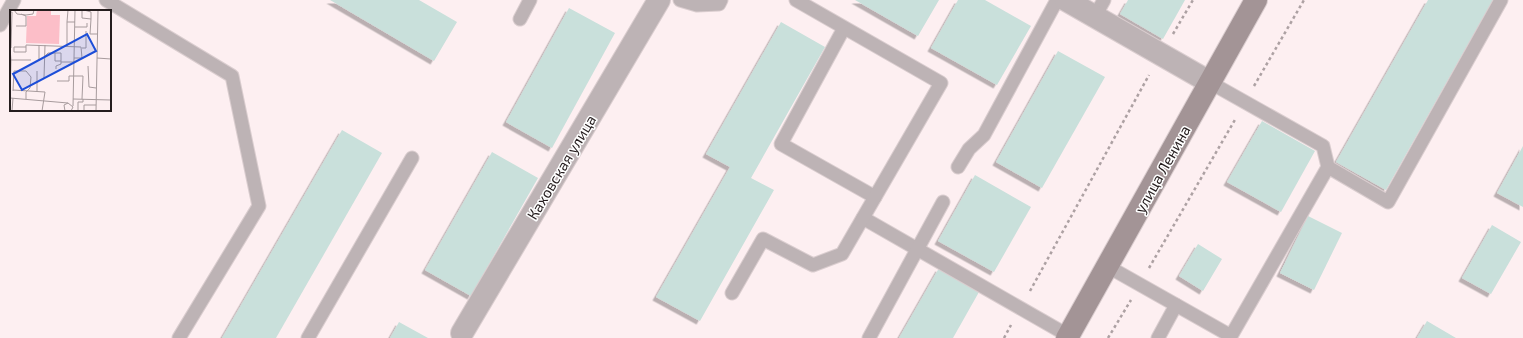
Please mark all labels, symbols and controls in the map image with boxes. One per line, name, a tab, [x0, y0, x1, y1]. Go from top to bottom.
inset map	[10, 10, 111, 111]
street label: Каховская улица	[523, 111, 600, 223]
street label: улица Ленина	[1130, 122, 1194, 217]

